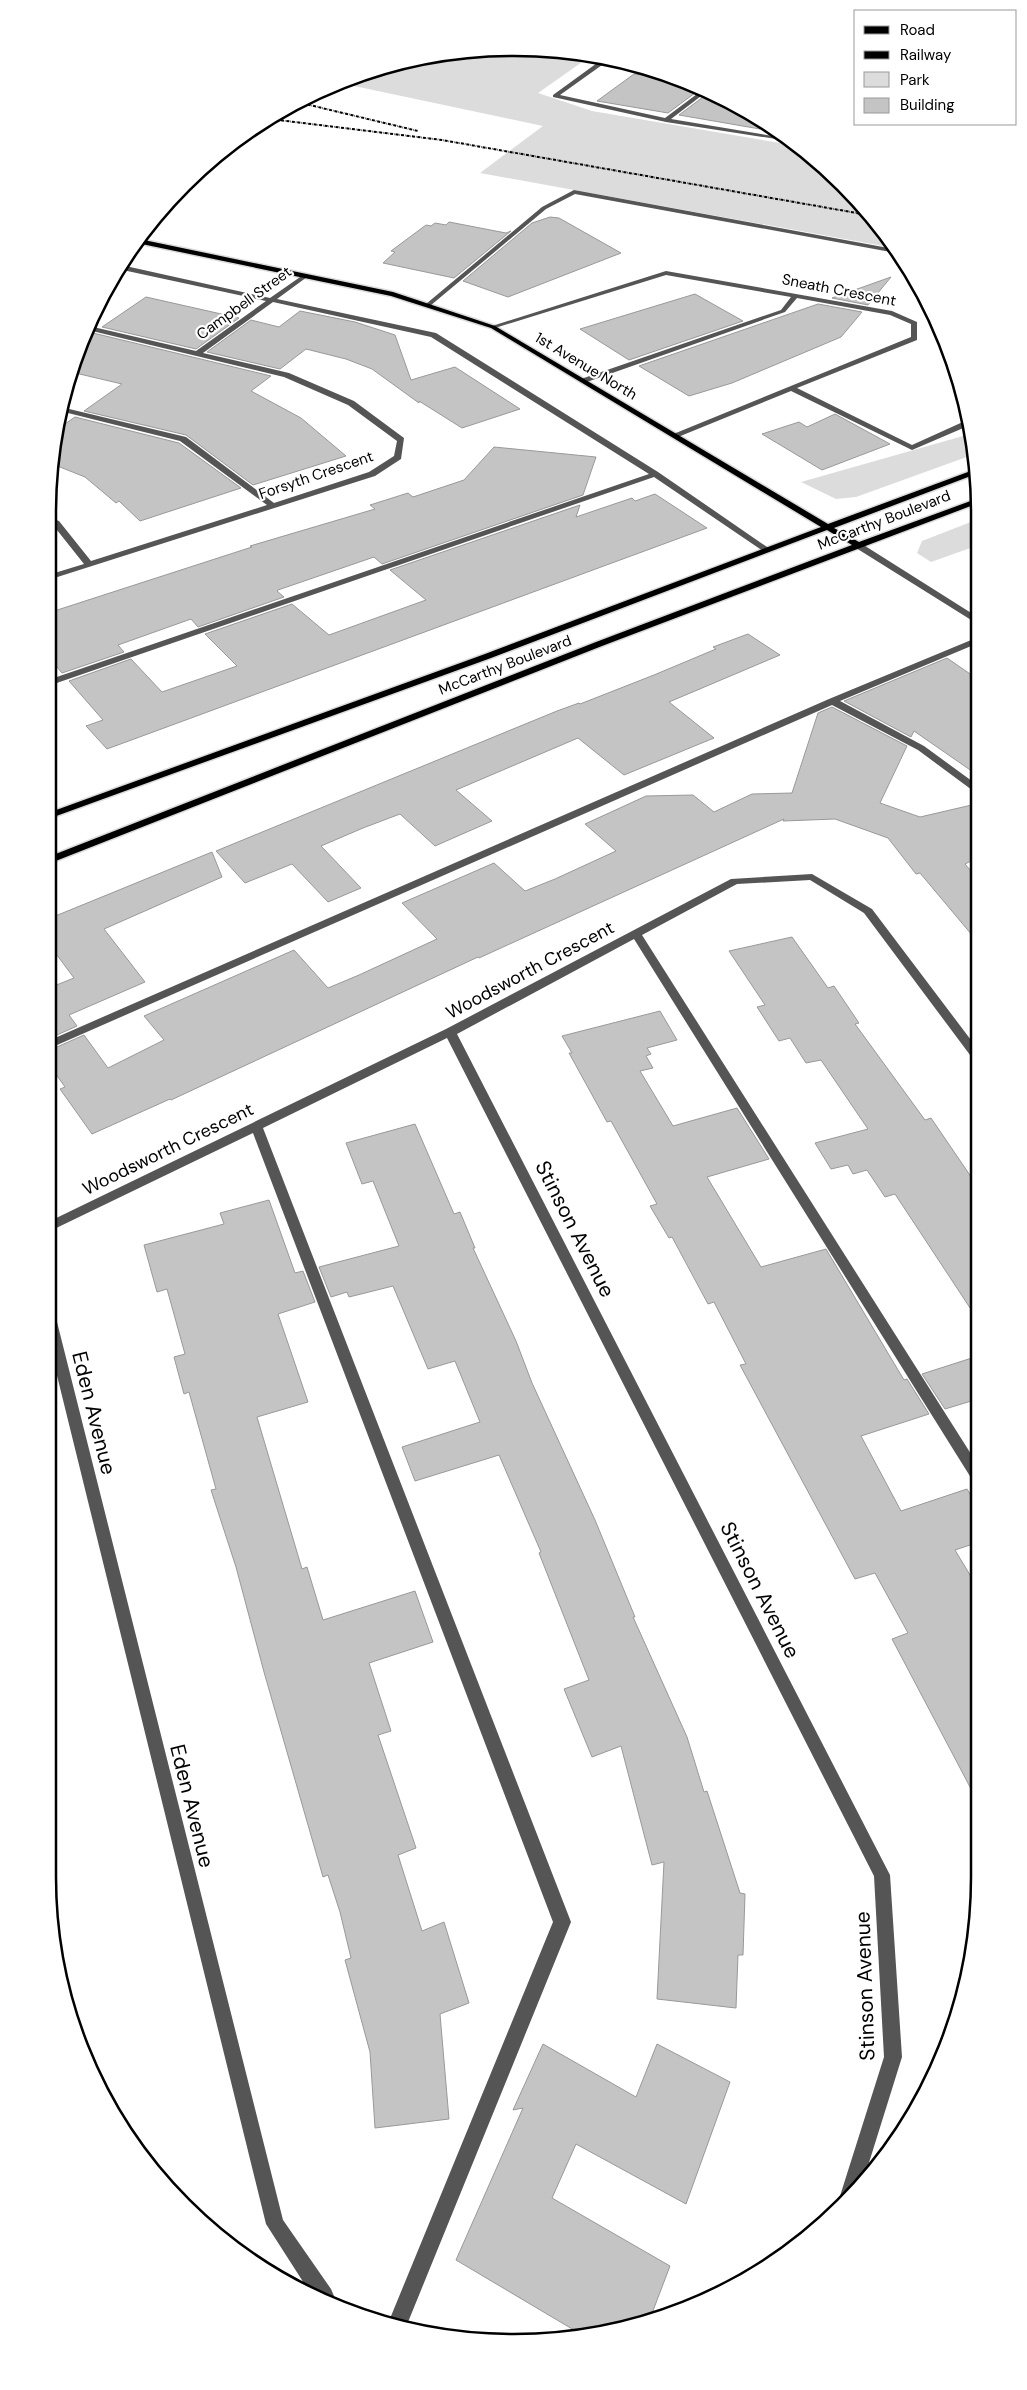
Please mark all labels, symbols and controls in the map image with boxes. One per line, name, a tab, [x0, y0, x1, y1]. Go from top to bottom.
legend	[854, 10, 1017, 125]
text: Road	[900, 20, 935, 40]
text: Railway	[900, 45, 952, 65]
text: Park	[900, 70, 930, 90]
text: Building	[900, 95, 955, 115]
street label: Campbell Street	[193, 262, 296, 344]
street label: Sneath Crescent	[780, 269, 898, 311]
street label: 1st Avenue North	[531, 328, 641, 404]
street label: Forsyth Crescent	[256, 446, 376, 504]
street label: McCarthy Boulevard	[815, 485, 953, 555]
street label: McCarthy Boulevard	[436, 630, 574, 700]
street label: Woodsworth Crescent	[442, 915, 618, 1025]
street label: Woodsworth Crescent	[79, 1097, 257, 1201]
street label: Stinson Avenue	[529, 1156, 621, 1302]
street label: Eden Avenue	[65, 1348, 123, 1478]
street label: Stinson Avenue	[714, 1517, 806, 1663]
street label: Eden Avenue	[163, 1741, 221, 1871]
street label: Stinson Avenue	[848, 1911, 882, 2061]

